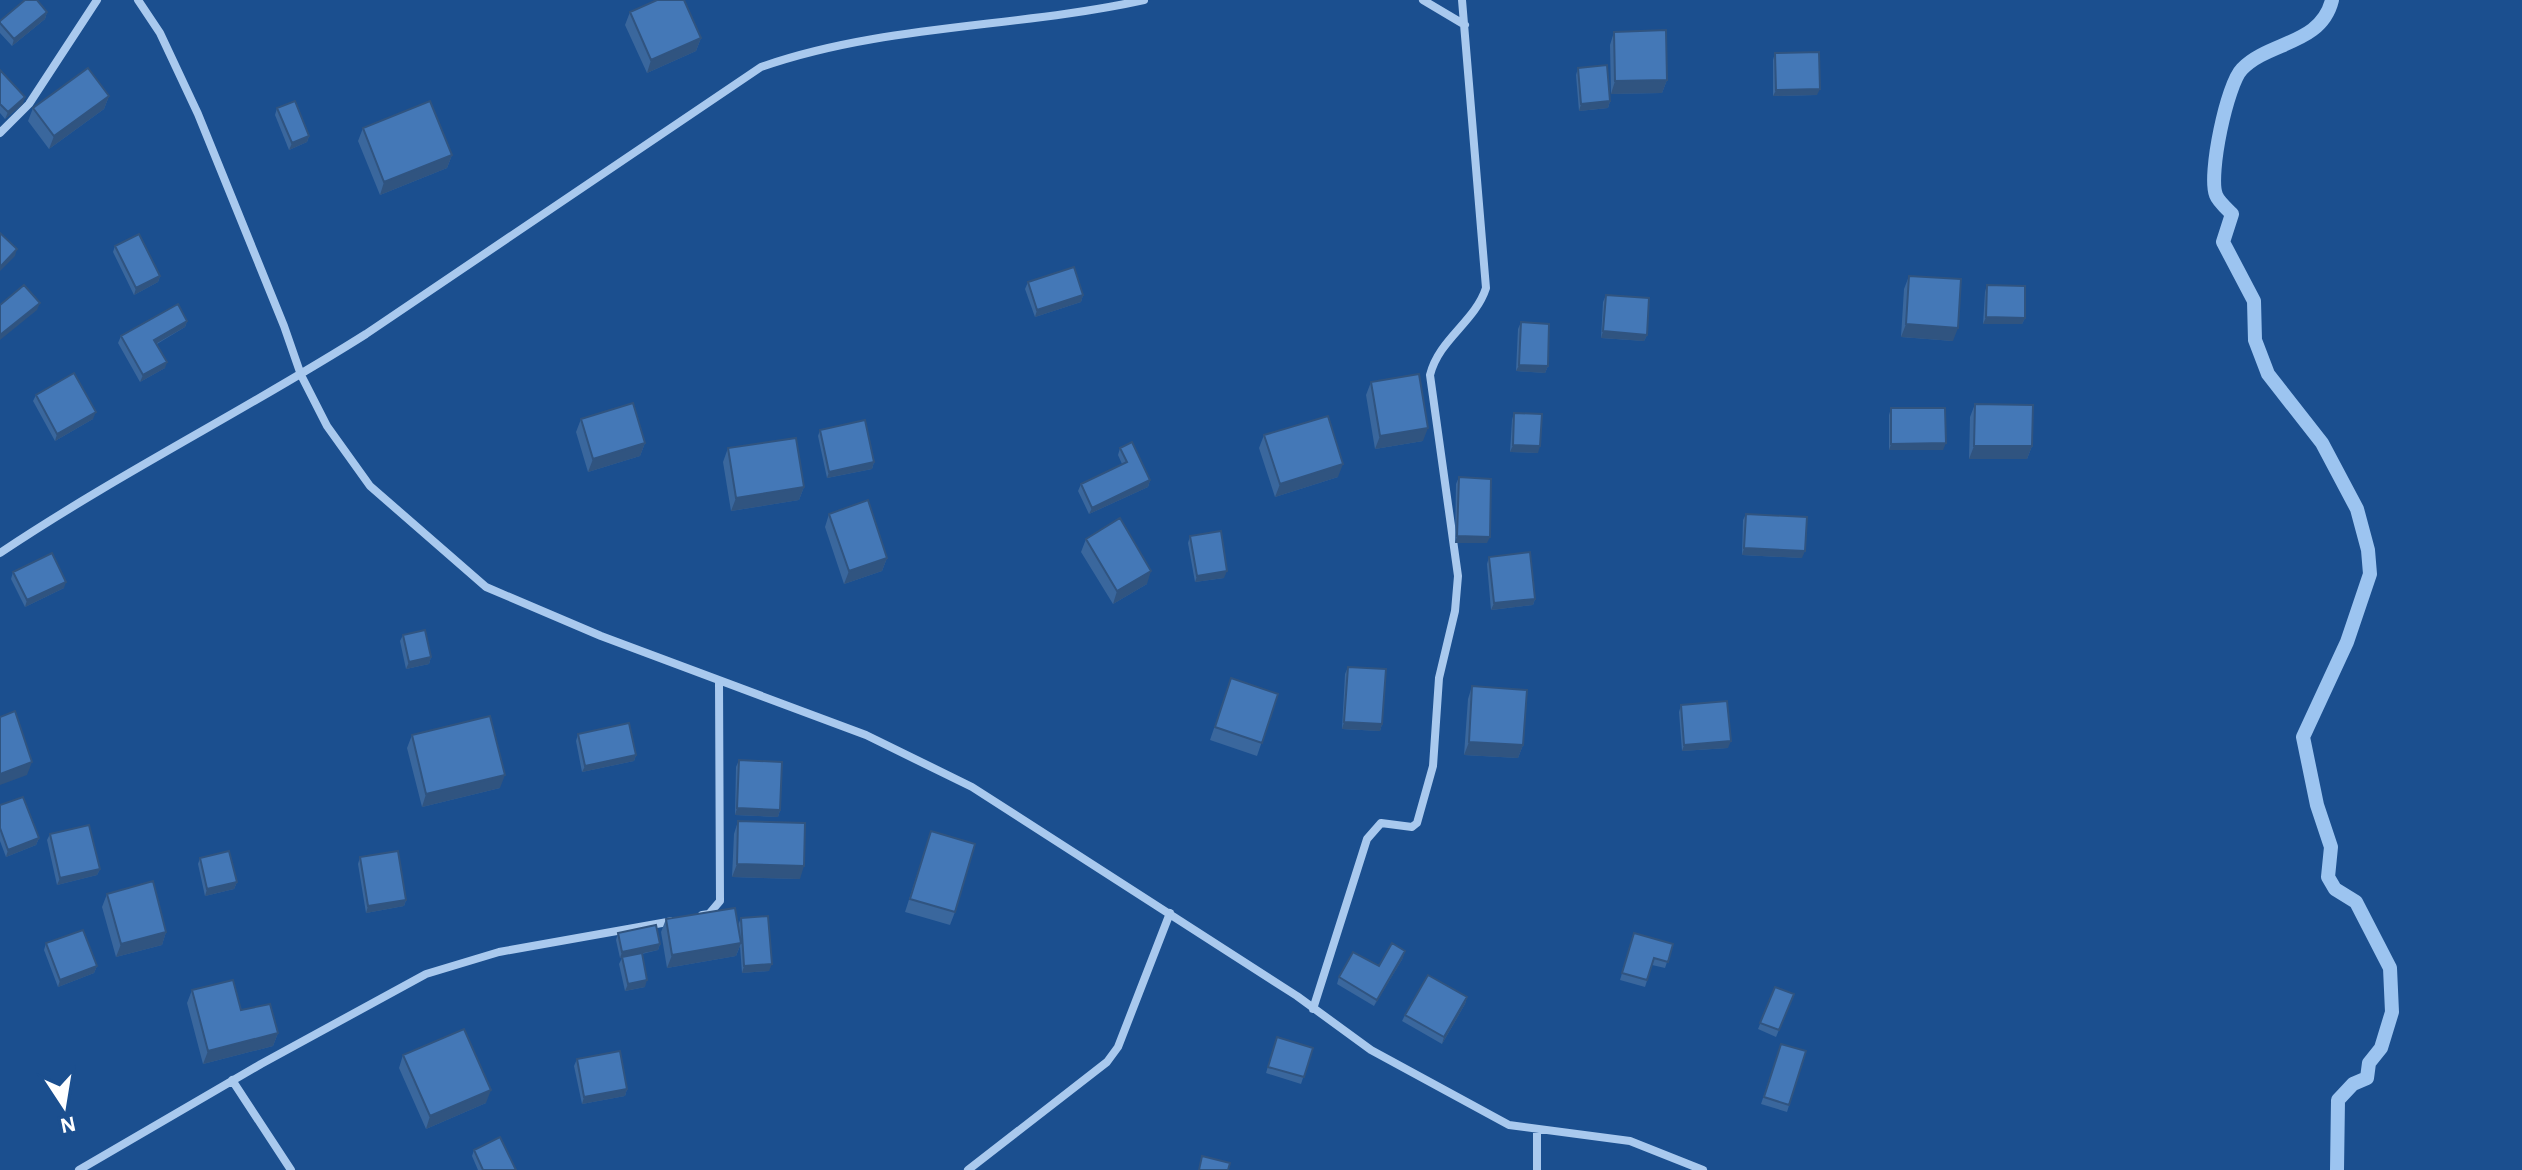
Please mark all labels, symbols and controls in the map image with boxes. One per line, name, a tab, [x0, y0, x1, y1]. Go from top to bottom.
north arrow	[24, 1066, 104, 1146]
text: N	[58, 1112, 78, 1137]

